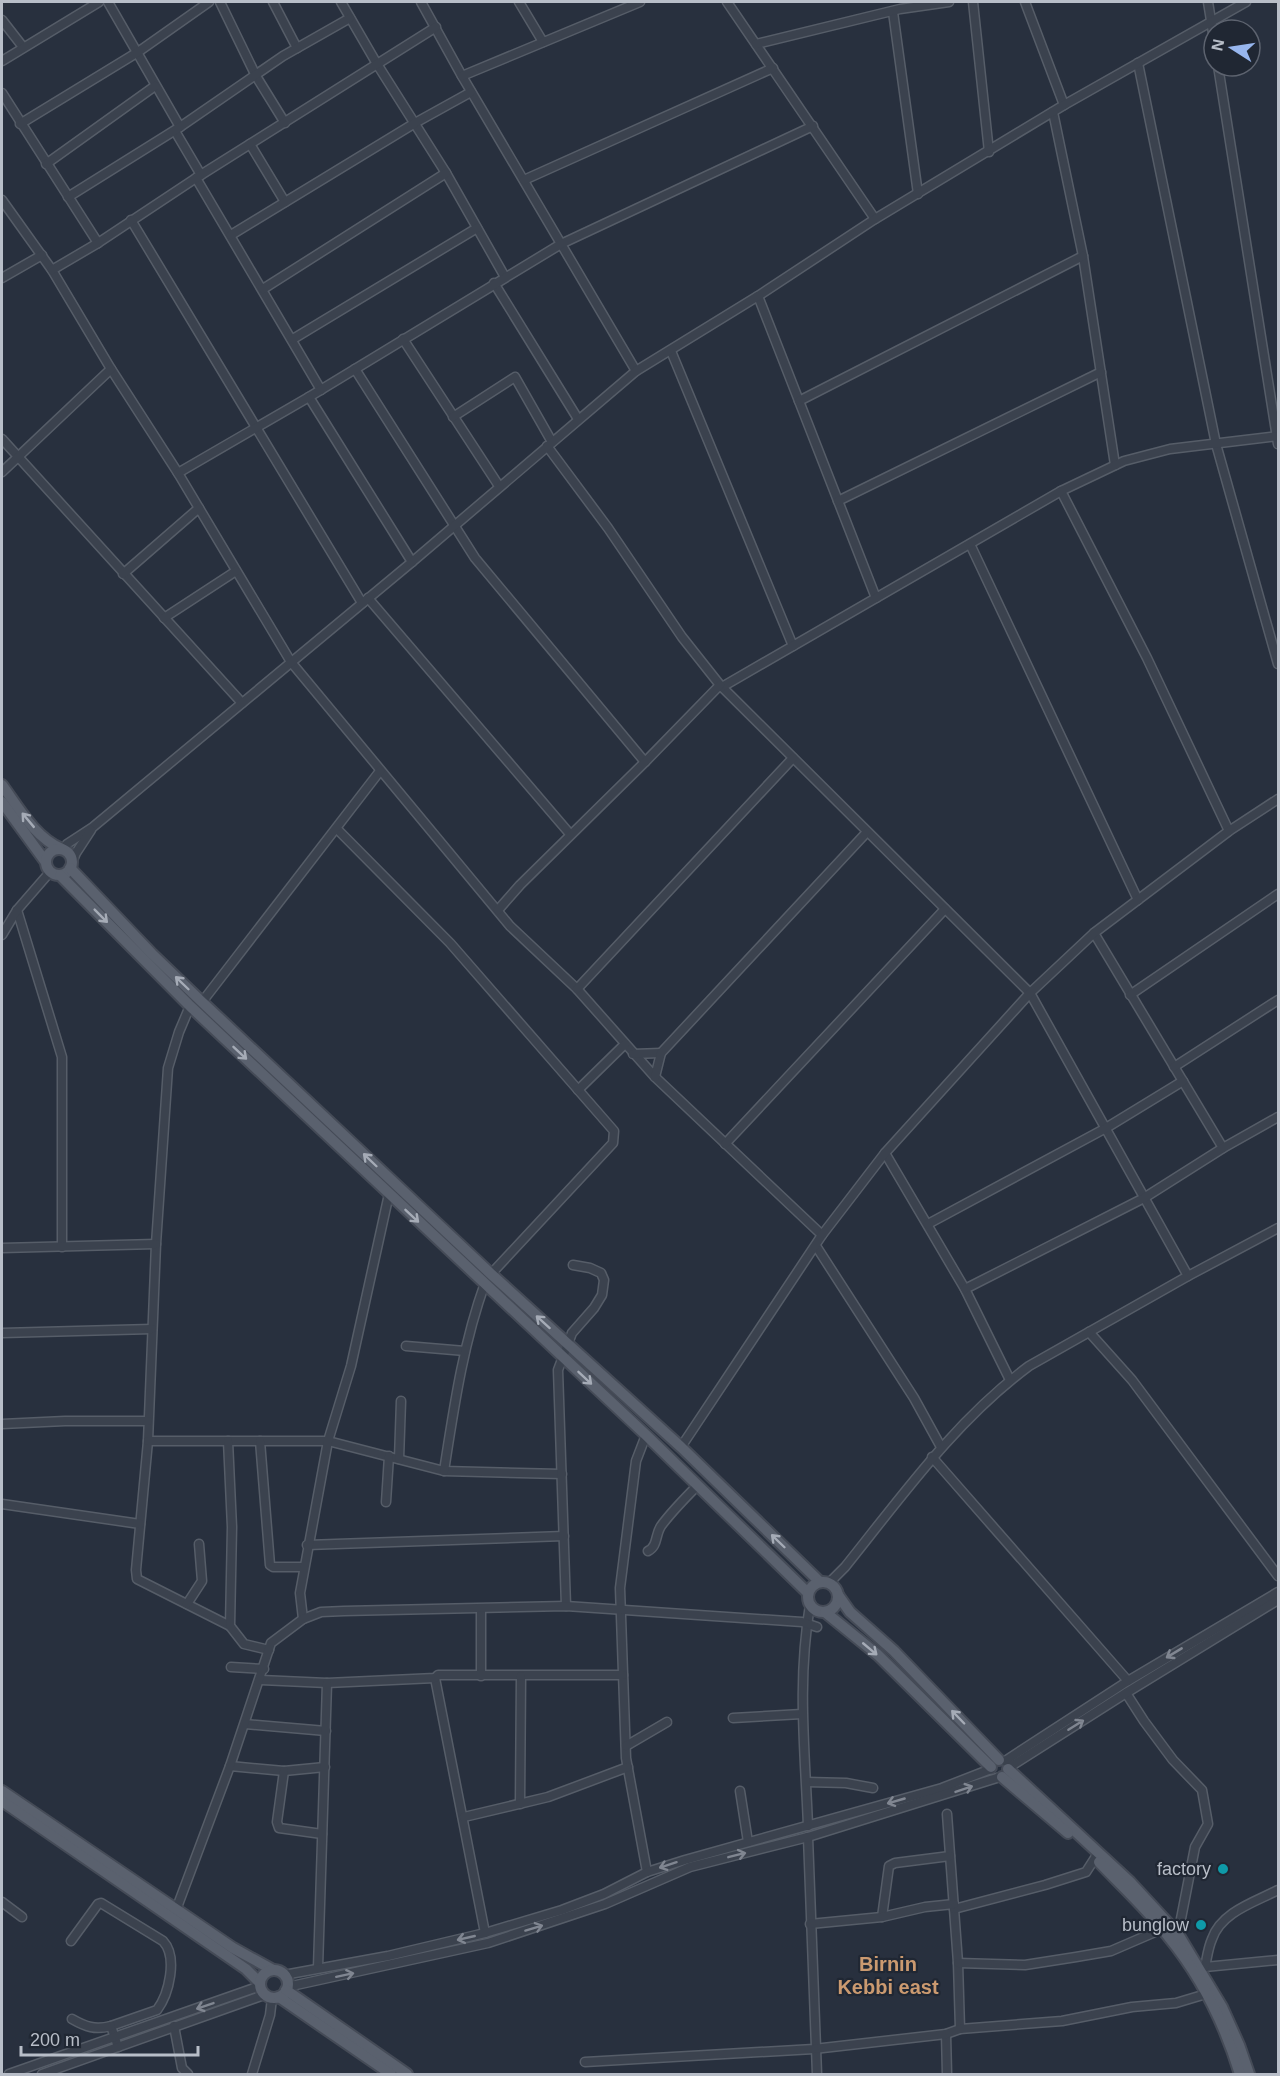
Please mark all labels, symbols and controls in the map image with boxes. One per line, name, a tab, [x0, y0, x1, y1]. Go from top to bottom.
north arrow	[1202, 18, 1262, 78]
text: N	[1208, 38, 1227, 52]
one-way arrow	[22, 812, 35, 828]
one-way arrow	[93, 909, 108, 924]
one-way arrow	[175, 976, 190, 991]
one-way arrow	[232, 1046, 247, 1060]
one-way arrow	[363, 1153, 378, 1167]
one-way arrow	[404, 1209, 419, 1223]
one-way arrow	[536, 1315, 551, 1329]
one-way arrow	[577, 1371, 592, 1385]
one-way arrow	[770, 1534, 785, 1548]
one-way arrow	[862, 1642, 877, 1656]
one-way arrow	[1166, 1648, 1183, 1660]
one-way arrow	[951, 1710, 966, 1725]
one-way arrow	[1067, 1719, 1083, 1731]
one-way arrow	[954, 1783, 973, 1794]
one-way arrow	[887, 1796, 906, 1807]
one-way arrow	[727, 1849, 746, 1861]
place label: factory	[1157, 1859, 1211, 1879]
one-way arrow	[659, 1861, 678, 1872]
marker: factory	[1216, 1862, 1230, 1876]
place label: bunglow	[1122, 1915, 1190, 1935]
marker: bunglow	[1194, 1918, 1208, 1932]
one-way arrow	[524, 1922, 543, 1933]
one-way arrow	[456, 1933, 476, 1944]
district label: Birnin Kebbi east	[837, 1953, 939, 1998]
one-way arrow	[335, 1968, 354, 1980]
one-way arrow	[196, 2001, 215, 2012]
scale bar	[21, 2019, 198, 2057]
text: 200 m	[30, 2030, 80, 2050]

